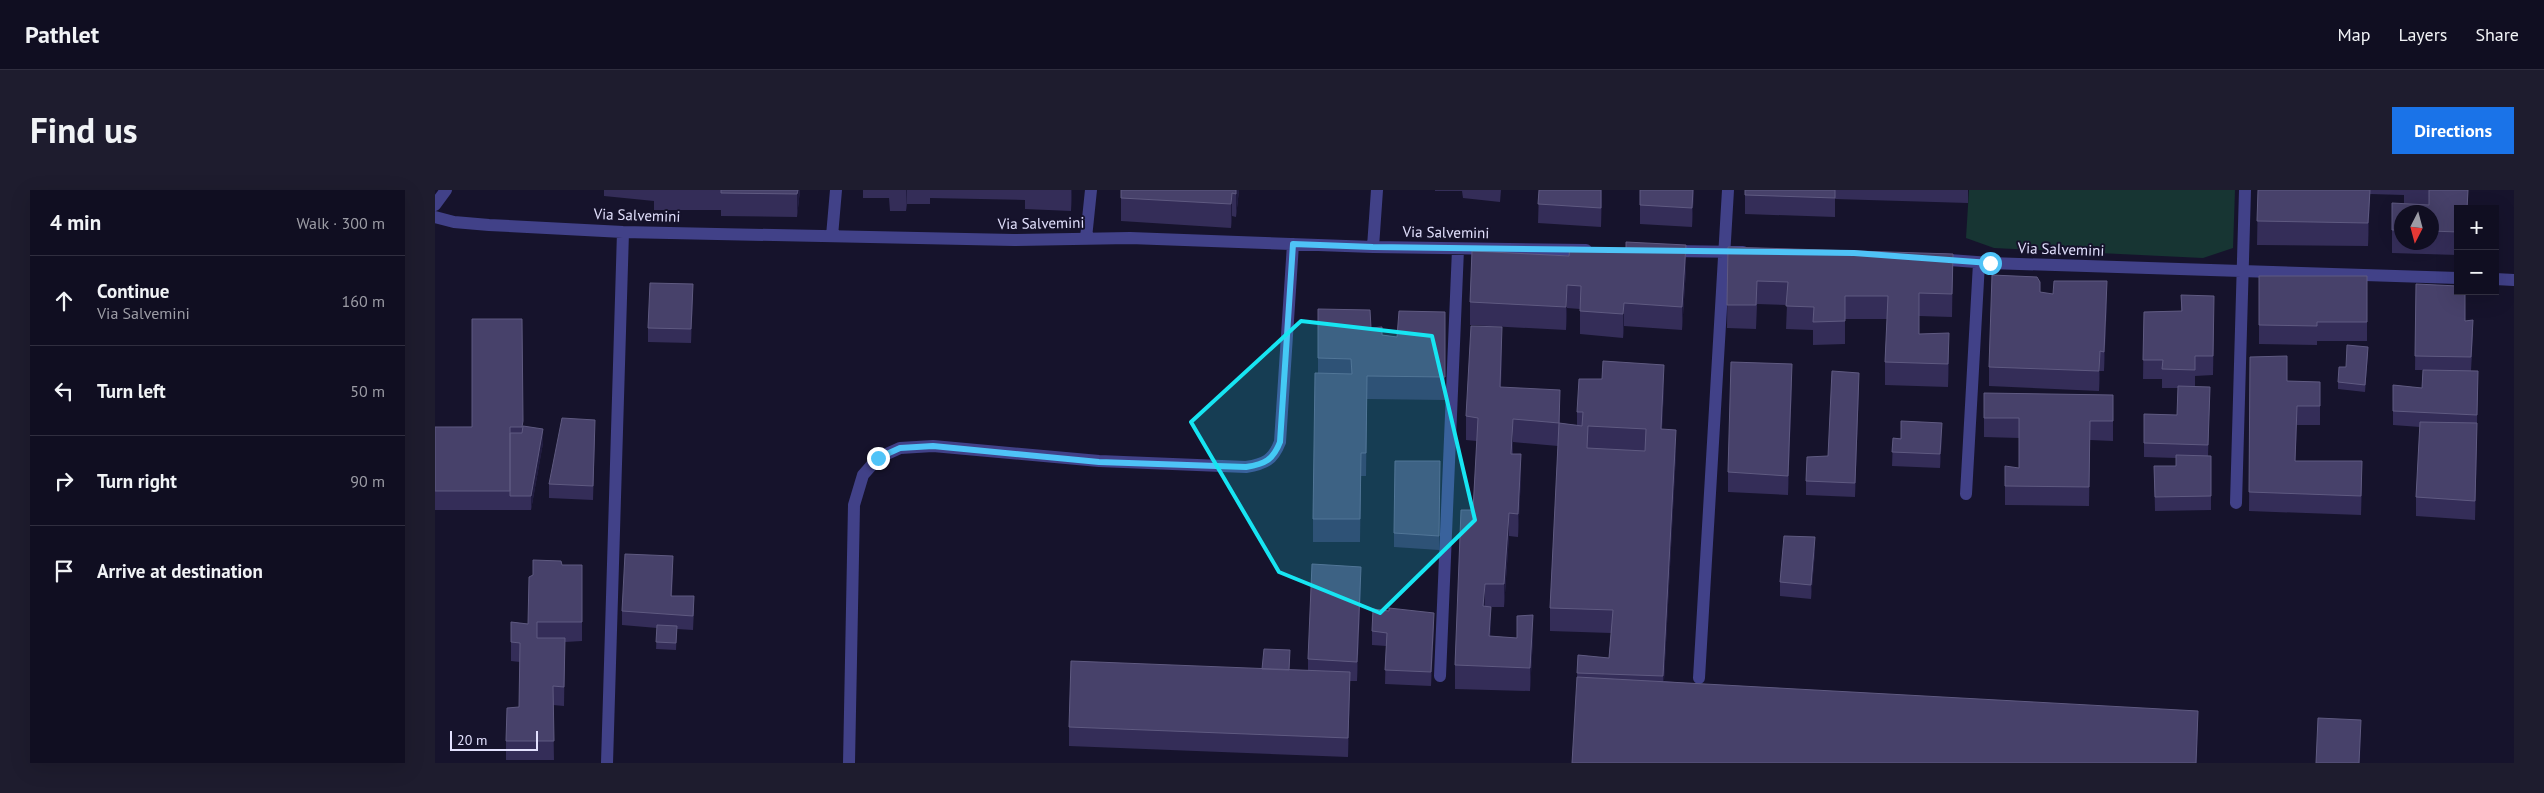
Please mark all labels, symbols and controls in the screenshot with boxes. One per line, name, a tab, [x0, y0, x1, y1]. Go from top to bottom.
text: Pathlet	[25, 19, 99, 50]
text: Map	[2338, 23, 2370, 46]
text: Layers	[2398, 23, 2447, 46]
text: Share	[2475, 23, 2519, 46]
text: Find us	[30, 107, 138, 153]
button: Directions	[2392, 107, 2514, 154]
street label: Via Salvemini	[592, 204, 681, 226]
north arrow	[2394, 205, 2439, 250]
map controls	[2454, 205, 2499, 295]
button: +	[2454, 205, 2499, 250]
text: 4 min	[50, 209, 101, 236]
text: Walk · 300 m	[296, 213, 385, 233]
street label: Via Salvemini	[996, 213, 1085, 233]
street label: Via Salvemini	[1401, 222, 1490, 242]
street label: Via Salvemini	[2016, 238, 2105, 260]
button: −	[2454, 250, 2499, 295]
route start	[1979, 252, 2002, 275]
text: Continue	[97, 279, 169, 303]
icon: ahead	[50, 287, 78, 315]
text: 160 m	[342, 291, 385, 311]
text: Via Salvemini	[97, 303, 190, 323]
icon: left	[50, 377, 78, 405]
text: Turn left	[97, 379, 166, 403]
text: 50 m	[350, 381, 385, 401]
route end	[867, 447, 890, 470]
icon: right	[50, 467, 78, 495]
text: Turn right	[97, 469, 177, 493]
text: 90 m	[350, 471, 385, 491]
icon: arrive	[50, 557, 78, 585]
text: Arrive at destination	[97, 559, 263, 583]
scale bar	[450, 728, 537, 751]
text: 20 m	[457, 731, 487, 749]

